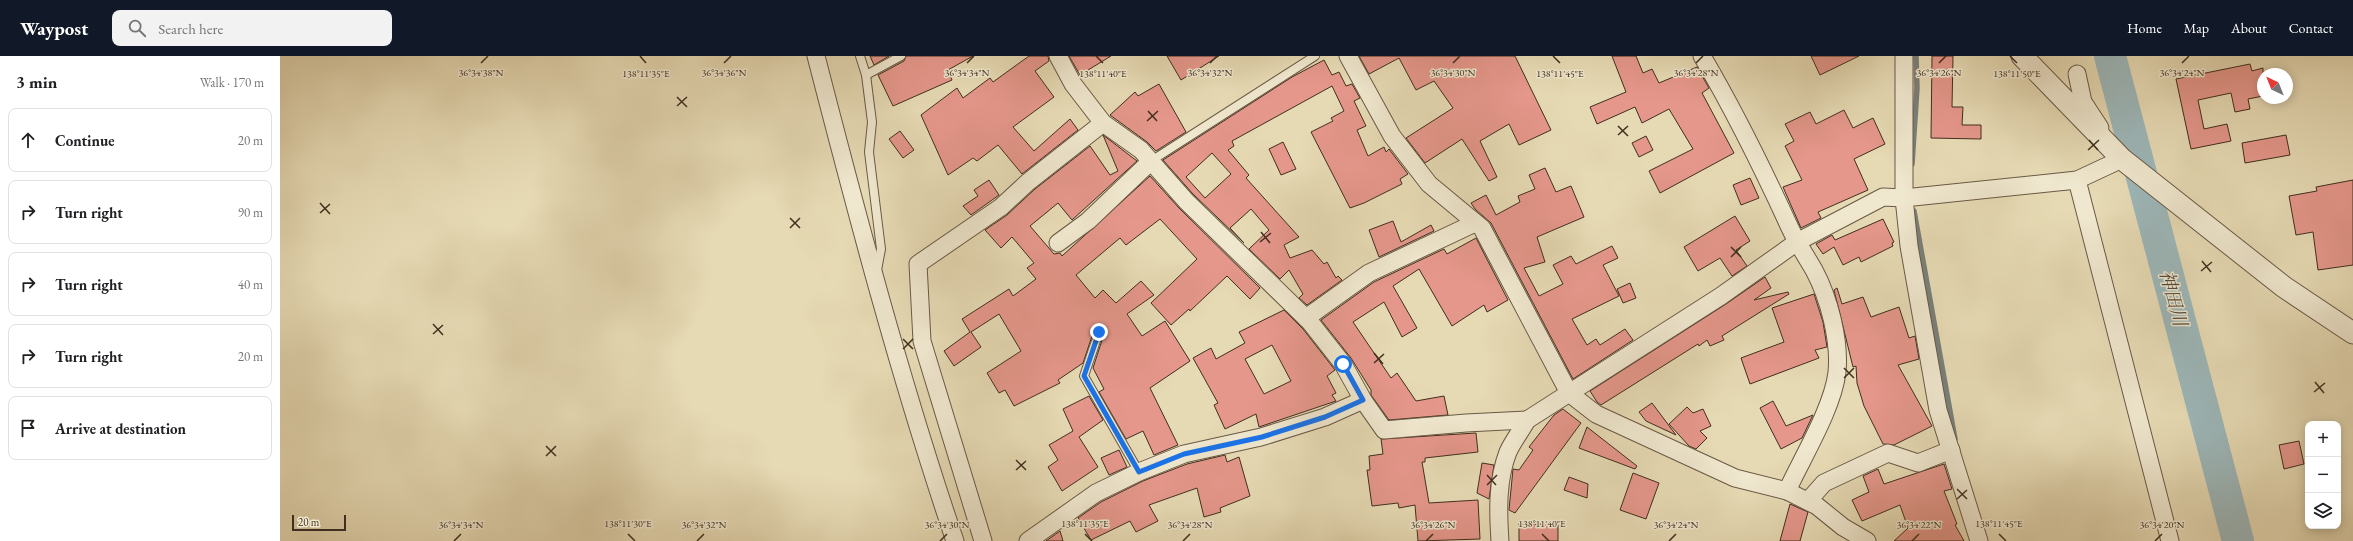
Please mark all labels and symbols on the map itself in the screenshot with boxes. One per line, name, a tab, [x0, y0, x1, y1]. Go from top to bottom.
text: 36°34'38"N	[459, 66, 504, 79]
text: 36°34'36"N	[702, 66, 747, 79]
text: 36°34'34"N	[945, 66, 990, 79]
text: 36°34'32"N	[1188, 66, 1233, 79]
text: 36°34'30"N	[1431, 66, 1476, 79]
text: 36°34'28"N	[1674, 66, 1719, 79]
text: 36°34'26"N	[1917, 66, 1962, 79]
text: 36°34'24"N	[2160, 66, 2205, 79]
text: 138°11'35"E	[622, 67, 670, 80]
text: 138°11'40"E	[1079, 67, 1127, 80]
text: 138°11'45"E	[1536, 67, 1584, 80]
text: 138°11'50"E	[1993, 67, 2041, 80]
north arrow	[2257, 68, 2293, 104]
water label: 神田川	[2154, 267, 2193, 331]
route end	[1090, 323, 1108, 341]
route start	[1334, 355, 1352, 373]
scale bar	[292, 513, 346, 532]
text: 138°11'30"E	[604, 517, 652, 530]
text: 138°11'35"E	[1061, 517, 1109, 530]
text: 138°11'40"E	[1518, 517, 1566, 530]
text: 138°11'45"E	[1975, 517, 2023, 530]
text: 36°34'34"N	[439, 518, 484, 531]
text: 36°34'32"N	[682, 518, 727, 531]
text: 36°34'30"N	[925, 518, 970, 531]
text: 36°34'28"N	[1168, 518, 1213, 531]
text: 36°34'26"N	[1411, 518, 1456, 531]
text: 36°34'24"N	[1654, 518, 1699, 531]
text: 36°34'22"N	[1897, 518, 1942, 531]
text: 36°34'20"N	[2140, 518, 2185, 531]

